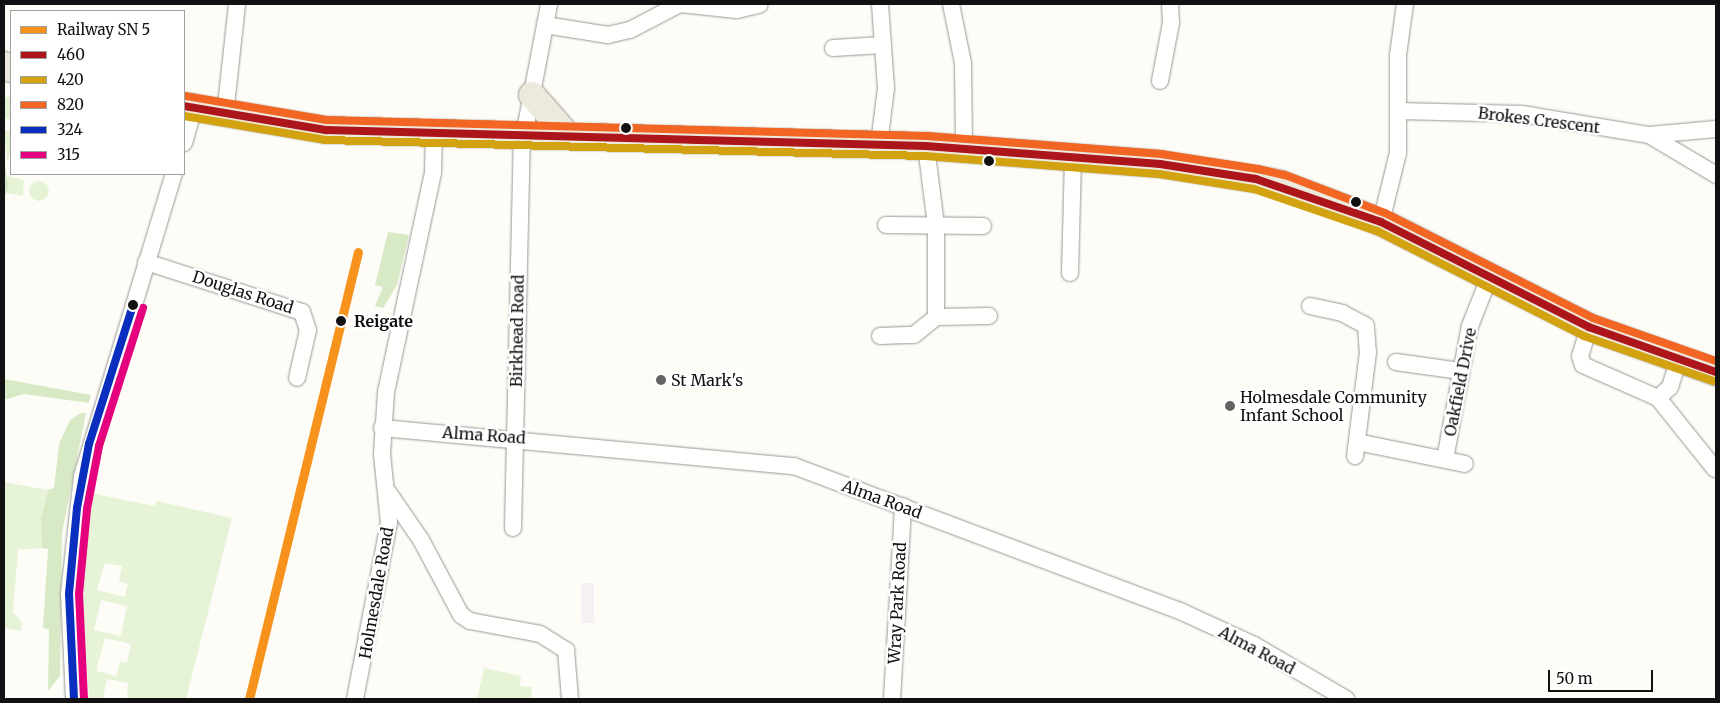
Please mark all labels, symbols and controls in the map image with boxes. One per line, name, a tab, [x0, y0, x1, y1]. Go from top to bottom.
legend	[10, 10, 185, 175]
text: Railway SN 5	[57, 20, 150, 39]
text: 460	[57, 45, 85, 64]
text: 420	[57, 70, 84, 89]
text: 820	[57, 95, 84, 114]
street label: Brokes Crescent	[1477, 103, 1601, 137]
text: 324	[57, 120, 83, 139]
unlabelled marker	[621, 123, 631, 133]
text: 315	[57, 145, 80, 164]
unlabelled marker	[984, 156, 994, 166]
unlabelled marker	[1351, 197, 1361, 207]
street label: Douglas Road	[190, 267, 296, 317]
street label: Birkhead Road	[506, 275, 528, 387]
unlabelled marker	[128, 300, 138, 310]
place label: Reigate	[354, 311, 413, 331]
marker: Reigate	[332, 312, 350, 330]
street label: Oakfield Drive	[1440, 326, 1480, 438]
place label: St Mark's	[671, 370, 743, 390]
marker: St Mark's	[655, 374, 667, 386]
place label: Holmesdale Community Infant School	[1240, 387, 1427, 425]
marker: Holmesdale Community Infant School	[1224, 400, 1236, 412]
street label: Alma Road	[442, 423, 526, 447]
street label: Alma Road	[839, 476, 925, 522]
street label: Holmesdale Road	[355, 526, 397, 660]
street label: Wray Park Road	[884, 542, 910, 664]
street label: Alma Road	[1216, 622, 1298, 678]
scale bar	[1550, 660, 1655, 692]
text: 50 m	[1556, 669, 1593, 688]

